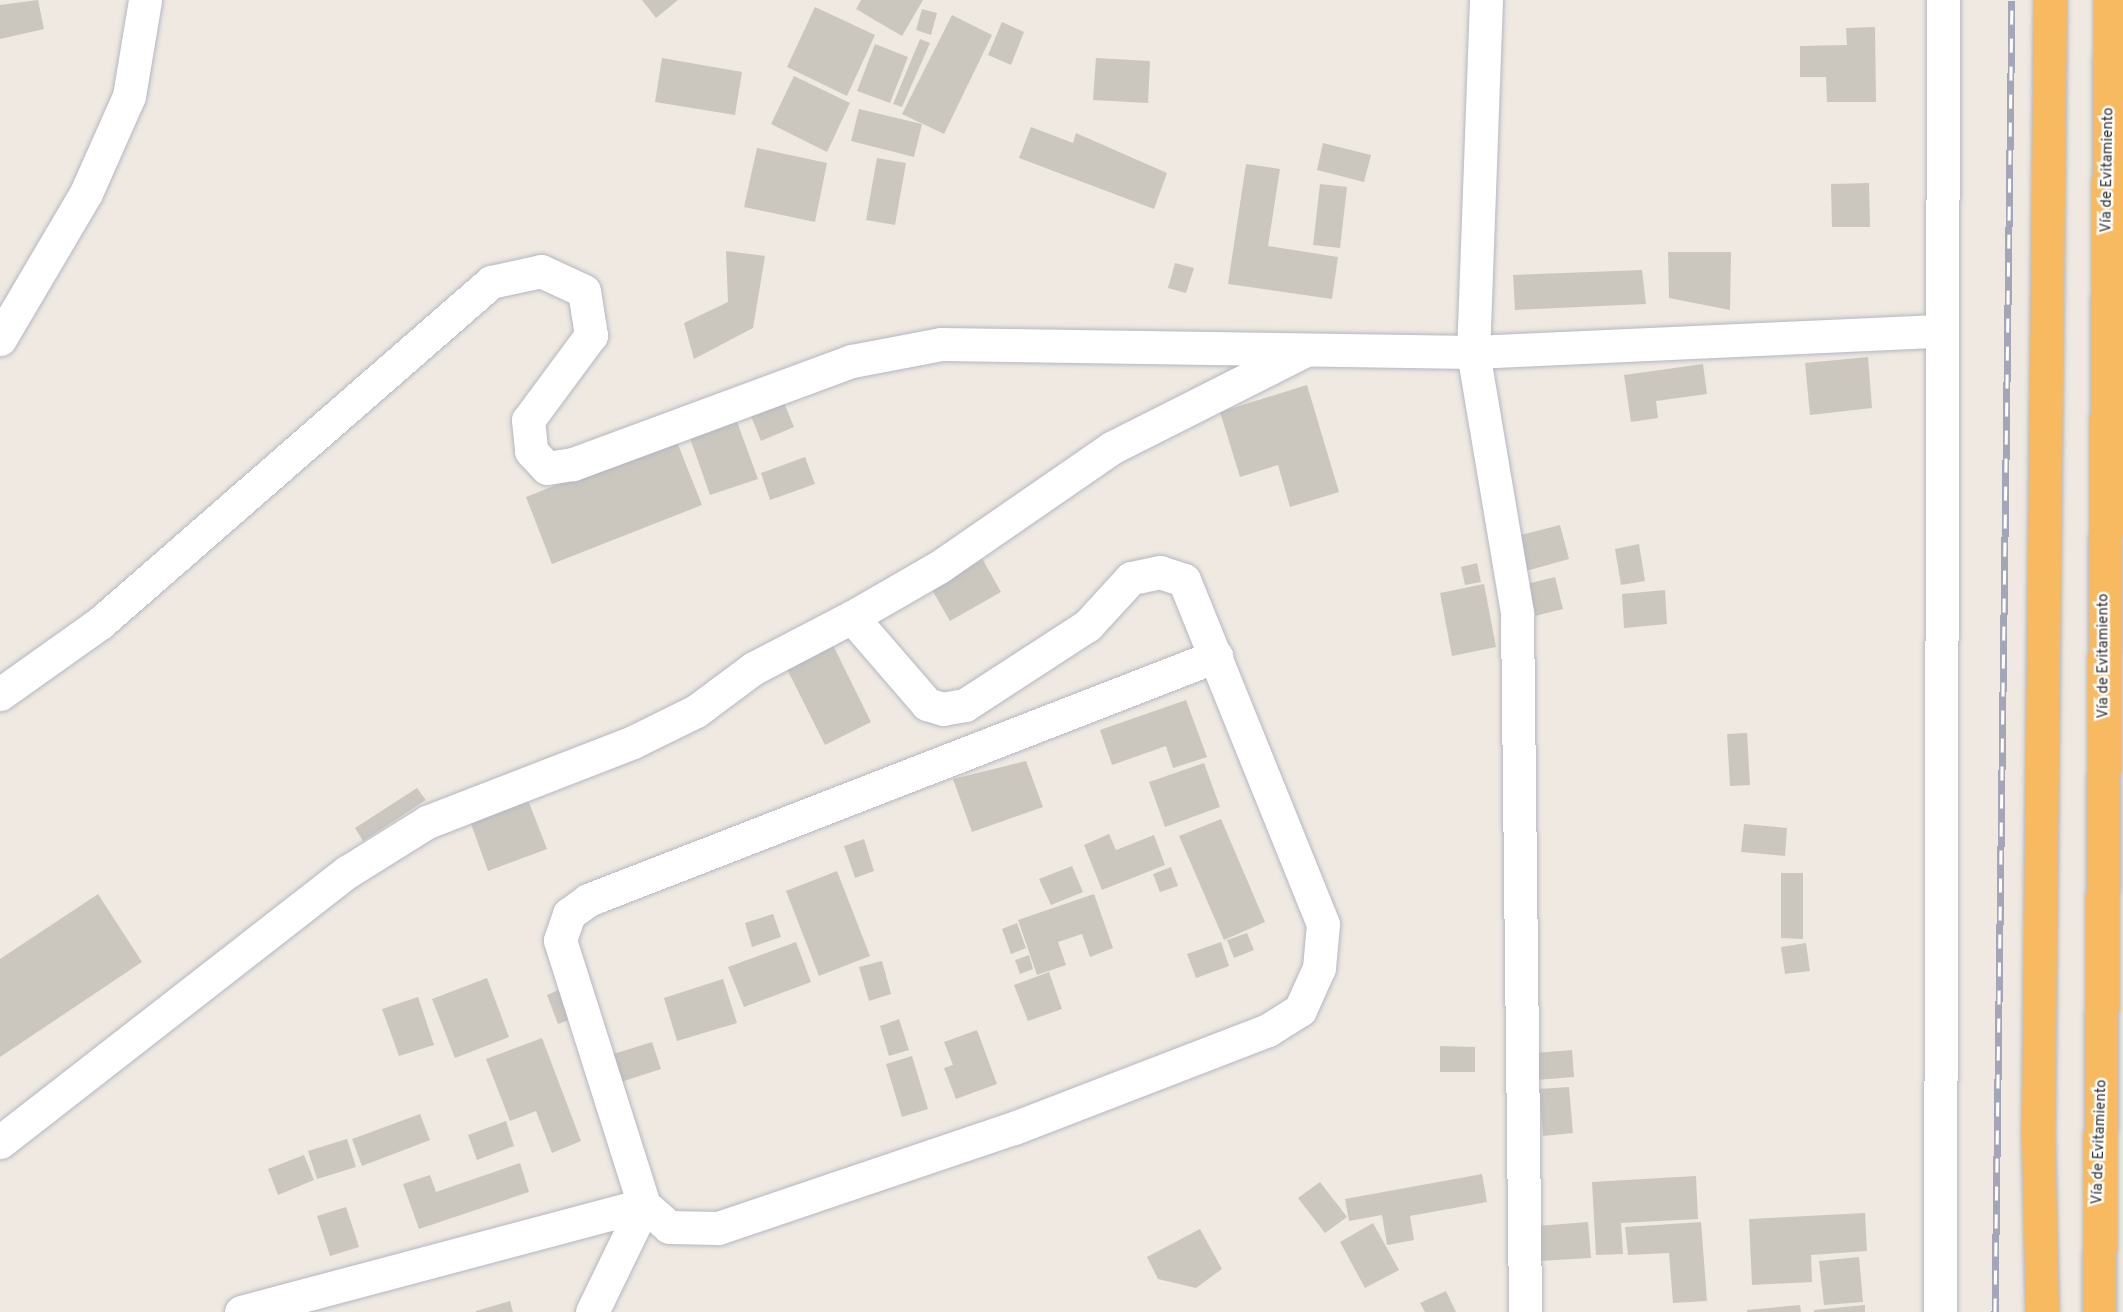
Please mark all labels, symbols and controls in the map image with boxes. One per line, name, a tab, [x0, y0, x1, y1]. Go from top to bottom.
street label: Vía de Evitamiento	[2098, 107, 2118, 233]
street label: Vía de Evitamiento	[2095, 593, 2113, 719]
street label: Vía de Evitamiento	[2089, 1079, 2111, 1205]

